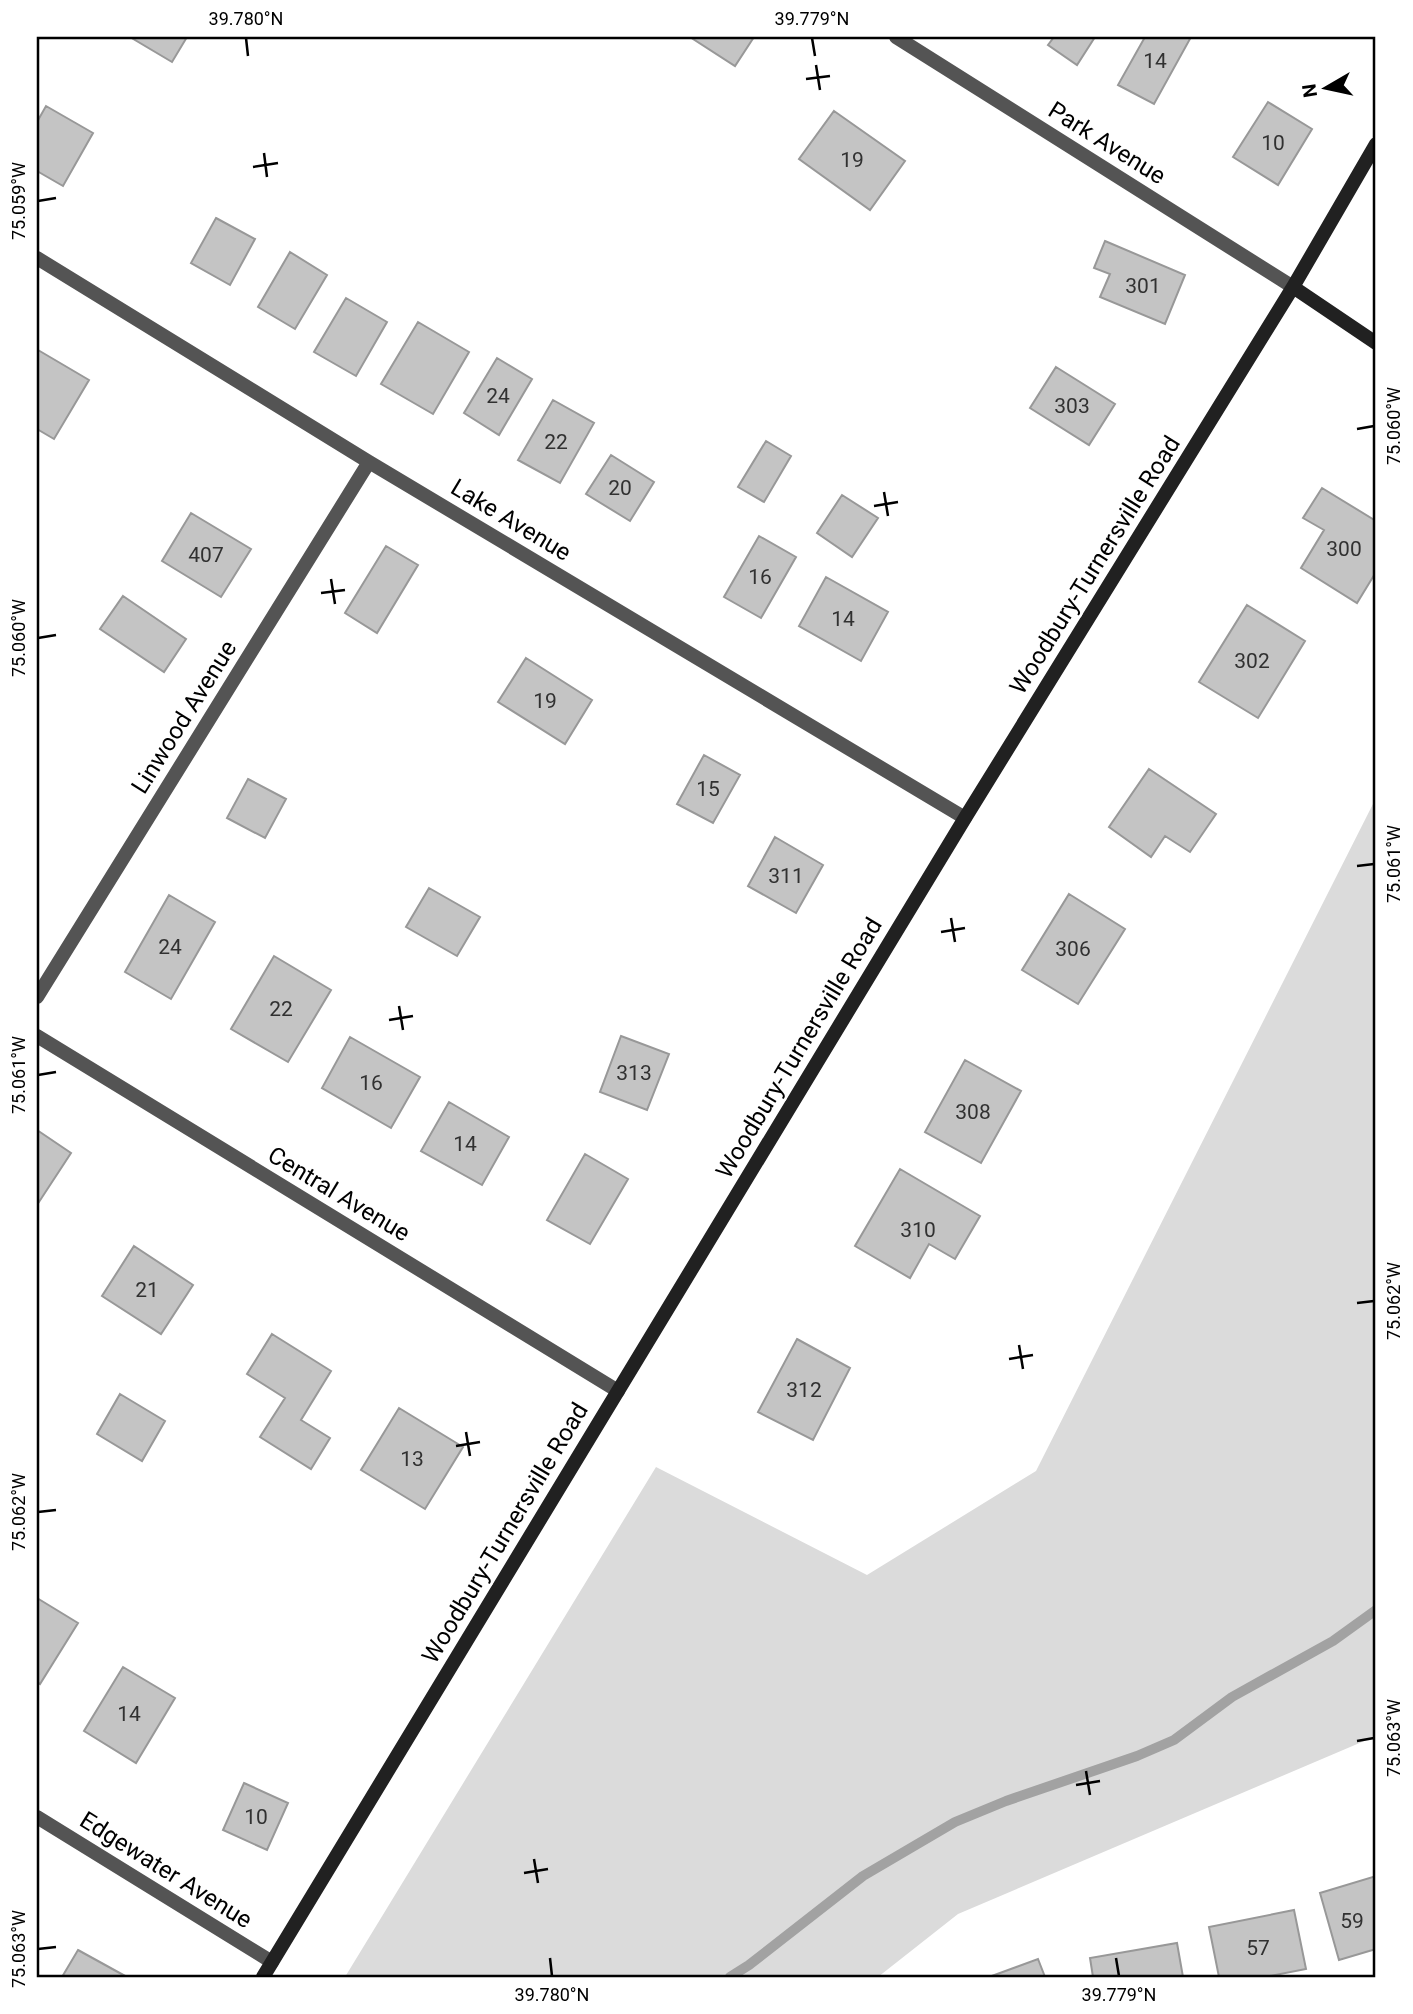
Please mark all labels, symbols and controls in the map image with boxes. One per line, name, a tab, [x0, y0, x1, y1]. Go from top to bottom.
text: 39.780°N	[209, 8, 283, 29]
text: 39.779°N	[775, 8, 849, 29]
house number: 14	[1143, 49, 1167, 73]
north arrow	[1290, 52, 1360, 122]
text: N	[1297, 82, 1322, 99]
street label: Park Avenue	[1043, 96, 1171, 190]
house number: 10	[1261, 131, 1285, 155]
house number: 19	[840, 148, 864, 172]
text: 75.059°W	[8, 162, 29, 240]
house number: 301	[1125, 274, 1161, 298]
house number: 24	[486, 384, 510, 408]
text: 75.060°W	[1383, 387, 1404, 465]
house number: 303	[1054, 394, 1090, 418]
house number: 22	[544, 430, 568, 454]
street label: Woodbury-Turnersville Road	[1004, 431, 1186, 699]
street label: Lake Avenue	[446, 473, 576, 567]
house number: 20	[608, 476, 632, 500]
house number: 300	[1326, 537, 1362, 561]
house number: 407	[188, 543, 224, 567]
house number: 16	[748, 565, 772, 589]
text: 75.060°W	[8, 599, 29, 677]
house number: 14	[831, 607, 855, 631]
street label: Linwood Avenue	[126, 635, 242, 799]
house number: 302	[1234, 649, 1270, 673]
house number: 19	[533, 689, 557, 713]
house number: 15	[696, 777, 720, 801]
text: 75.061°W	[1383, 825, 1404, 903]
house number: 311	[768, 864, 804, 888]
street label: Woodbury-Turnersville Road	[710, 913, 888, 1183]
house number: 24	[158, 935, 182, 959]
house number: 306	[1055, 937, 1091, 961]
house number: 22	[269, 997, 293, 1021]
text: 75.061°W	[8, 1036, 29, 1114]
house number: 313	[616, 1061, 652, 1085]
house number: 16	[359, 1071, 383, 1095]
house number: 308	[955, 1100, 991, 1124]
house number: 14	[453, 1132, 477, 1156]
street label: Central Avenue	[263, 1141, 415, 1247]
house number: 310	[900, 1218, 936, 1242]
text: 75.062°W	[1383, 1262, 1404, 1340]
house number: 21	[135, 1278, 159, 1302]
house number: 312	[786, 1378, 822, 1402]
street label: Woodbury-Turnersville Road	[416, 1398, 594, 1668]
house number: 13	[400, 1447, 424, 1471]
text: 75.062°W	[8, 1473, 29, 1551]
text: 75.063°W	[1383, 1699, 1404, 1777]
house number: 14	[117, 1702, 141, 1726]
house number: 10	[244, 1805, 268, 1829]
street label: Edgewater Avenue	[75, 1806, 257, 1934]
house number: 59	[1340, 1909, 1364, 1933]
text: 75.063°W	[8, 1910, 29, 1988]
house number: 57	[1246, 1936, 1270, 1960]
text: 39.780°N	[515, 1984, 589, 2005]
text: 39.779°N	[1082, 1984, 1156, 2005]

